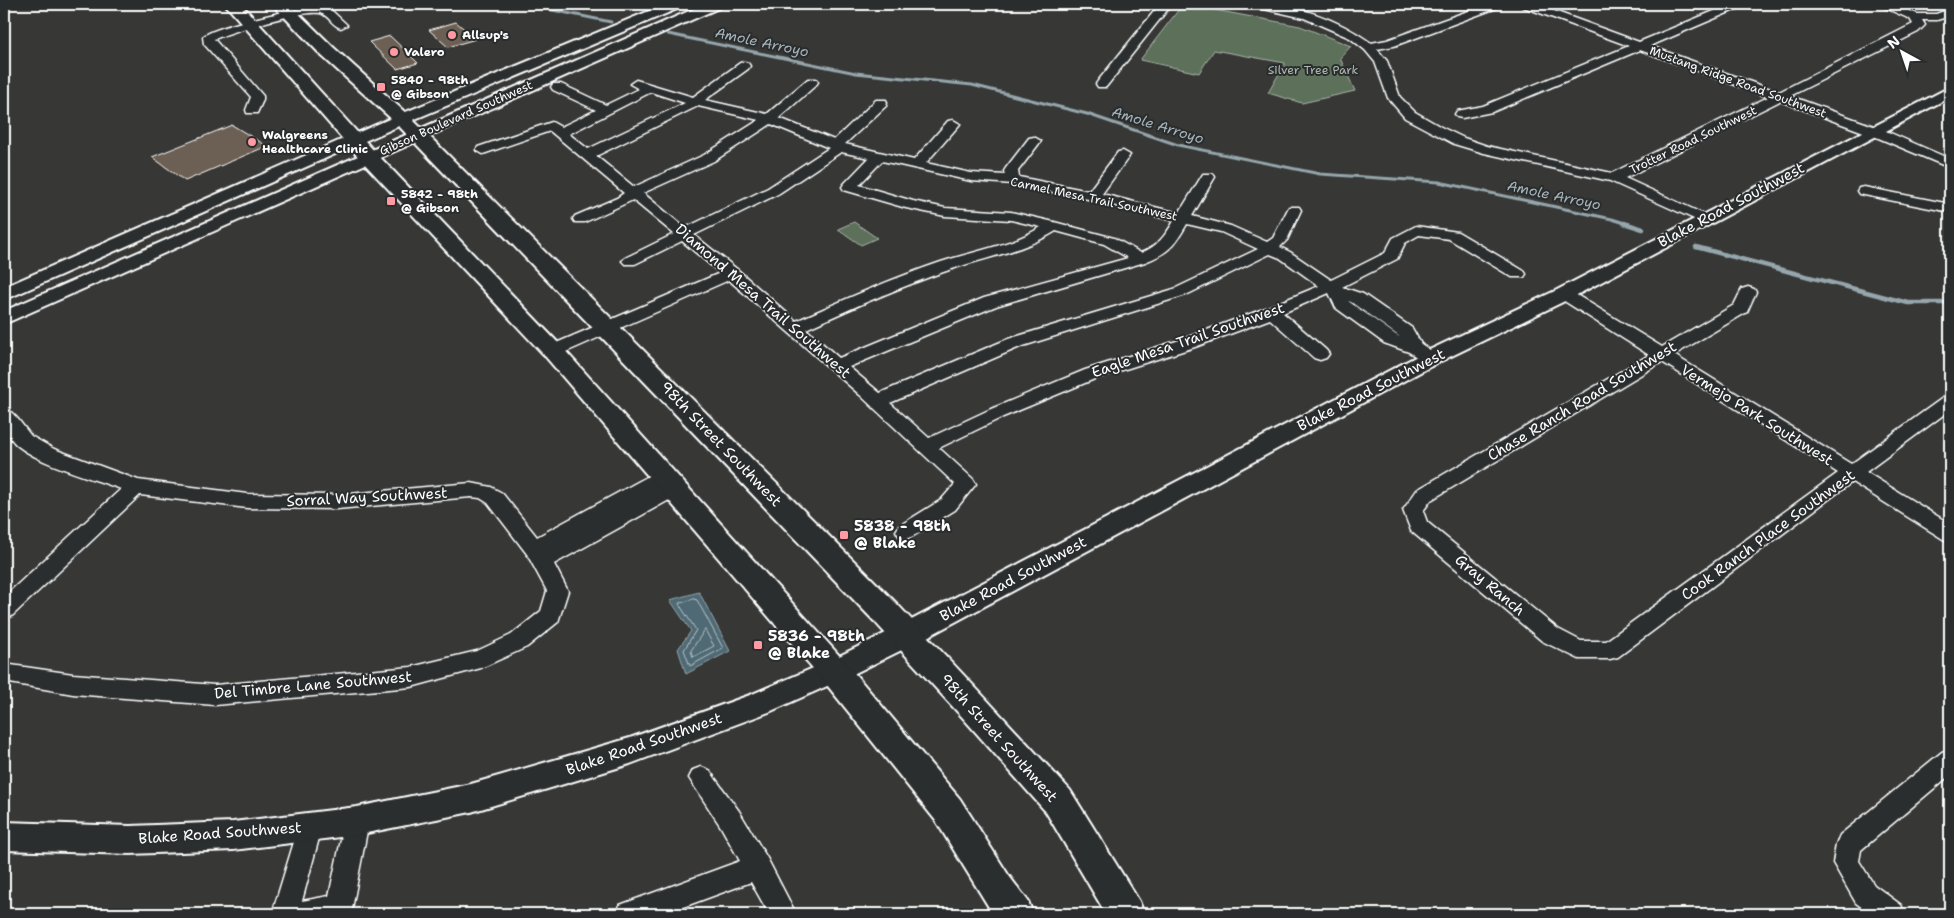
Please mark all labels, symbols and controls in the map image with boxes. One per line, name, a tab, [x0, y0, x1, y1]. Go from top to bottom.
water label: Amole Arroyo	[714, 23, 810, 61]
place label: Allsup's	[462, 27, 509, 43]
north arrow	[1876, 28, 1926, 78]
marker: Allsup's	[446, 29, 458, 41]
text: N	[1884, 32, 1904, 53]
street label: Mustang Ridge Road Southwest	[1647, 42, 1829, 122]
place label: Valero	[404, 44, 445, 60]
marker: Valero	[388, 46, 400, 58]
park label: Silver Tree Park	[1268, 62, 1358, 78]
place label: 5840 - 98th @ Gibson	[391, 72, 469, 102]
street label: Gibson Boulevard Southwest	[377, 77, 535, 159]
marker: 5840 - 98th @ Gibson	[375, 81, 387, 93]
water label: Amole Arroyo	[1110, 102, 1206, 148]
street label: Trotter Road Southwest	[1627, 102, 1759, 178]
place label: Walgreens Healthcare Clinic	[262, 127, 368, 157]
marker: Walgreens Healthcare Clinic	[246, 136, 258, 148]
street label: Blake Road Southwest	[1654, 158, 1808, 252]
street label: Carmel Mesa Trail Southwest	[1009, 173, 1179, 225]
water label: Amole Arroyo	[1506, 176, 1602, 214]
place label: 5842 - 98th @ Gibson	[401, 186, 478, 216]
marker: 5842 - 98th @ Gibson	[385, 195, 397, 207]
street label: Diamond Mesa Trail Southwest	[671, 219, 855, 383]
street label: Eagle Mesa Trail Southwest	[1089, 298, 1287, 382]
street label: Chase Ranch Road Southwest	[1484, 336, 1680, 466]
street label: Blake Road Southwest	[1294, 344, 1448, 436]
street label: Vermejo Park Southwest	[1677, 360, 1837, 470]
street label: 98th Street Southwest	[656, 377, 786, 511]
street label: Cook Ranch Place Southwest	[1677, 465, 1859, 605]
street label: Sorral Way Southwest	[286, 483, 448, 511]
place label: 5838 - 98th @ Blake	[854, 516, 951, 553]
marker: 5838 - 98th @ Blake	[838, 529, 850, 541]
street label: Blake Road Southwest	[936, 532, 1090, 626]
street label: Gray Ranch	[1451, 550, 1529, 620]
place label: 5836 - 98th @ Blake	[768, 626, 865, 663]
marker: 5836 - 98th @ Blake	[752, 639, 764, 651]
street label: Del Timbre Lane Southwest	[213, 666, 413, 704]
street label: 98th Street Southwest	[936, 669, 1062, 807]
street label: Blake Road Southwest	[563, 708, 725, 780]
street label: Blake Road Southwest	[138, 817, 302, 849]

